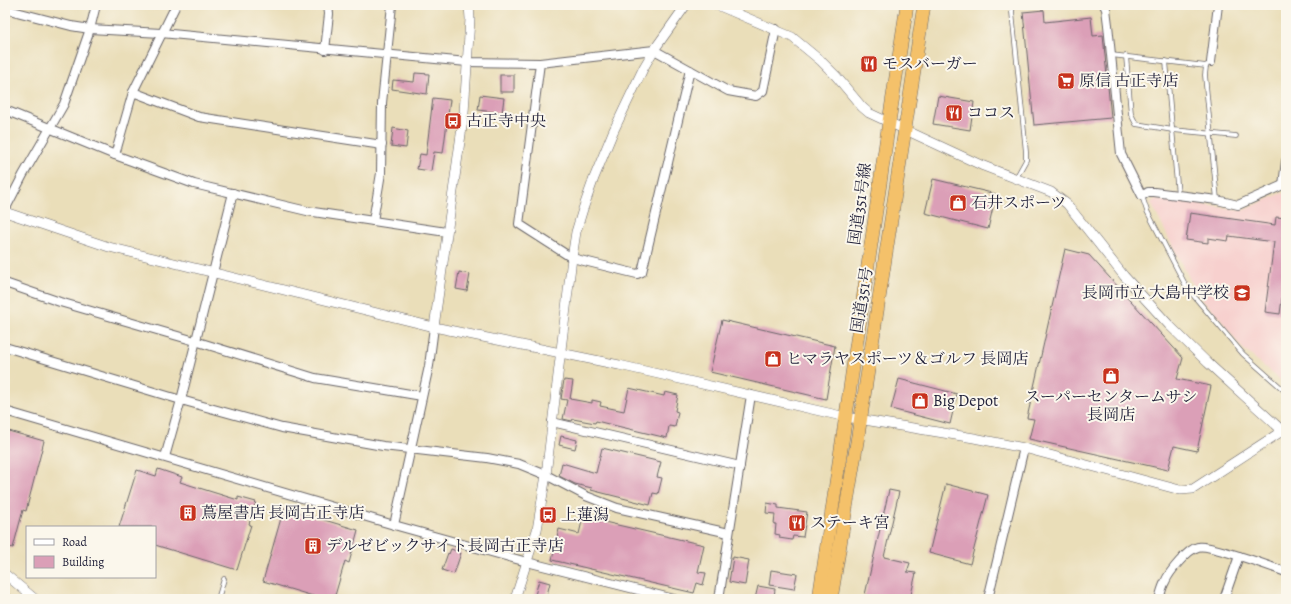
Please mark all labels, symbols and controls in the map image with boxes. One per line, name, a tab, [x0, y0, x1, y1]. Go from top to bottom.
place label: モスバーガー	[882, 53, 978, 75]
restaurant icon: モスバーガー	[859, 54, 879, 74]
place label: 原信 古正寺店	[1079, 70, 1178, 92]
supermarket icon: 原信 古正寺店	[1056, 71, 1076, 91]
place label: ココス	[967, 102, 1015, 124]
restaurant icon: ココス	[944, 103, 964, 123]
place label: 古正寺中央	[466, 110, 546, 132]
bus stop icon: 古正寺中央	[443, 111, 463, 131]
street label: 国道351号線	[843, 161, 877, 247]
place label: 石井スポーツ	[971, 192, 1066, 214]
shop icon: 石井スポーツ	[948, 193, 968, 213]
street label: 国道351号	[846, 265, 878, 335]
place label: 長岡市立 大島中学校	[1082, 282, 1229, 304]
school or university icon: 長岡市立 大島中学校	[1232, 283, 1252, 303]
place label: ヒマラヤスポーツ＆ゴルフ 長岡店	[786, 348, 1028, 370]
shop icon: ヒマラヤスポーツ＆ゴルフ 長岡店	[763, 349, 783, 369]
shop icon: スーパーセンタームサシ 長岡店	[1101, 366, 1121, 386]
place label: スーパーセンタームサシ 長岡店	[1025, 386, 1197, 426]
place label: Big Depot	[933, 390, 998, 412]
shop icon: Big Depot	[910, 391, 930, 411]
place label: 蔦屋書店 長岡古正寺店	[201, 502, 364, 524]
building icon: 蔦屋書店 長岡古正寺店	[178, 503, 198, 523]
place label: 上蓮潟	[561, 504, 609, 526]
bus stop icon: 上蓮潟	[538, 505, 558, 525]
place label: ステーキ宮	[810, 512, 890, 534]
restaurant icon: ステーキ宮	[787, 513, 807, 533]
legend	[26, 526, 156, 578]
text: Road	[62, 534, 88, 550]
place label: デルゼビックサイト長岡古正寺店	[326, 535, 563, 557]
building icon: デルゼビックサイト長岡古正寺店	[303, 536, 323, 556]
text: Building	[62, 554, 104, 570]

